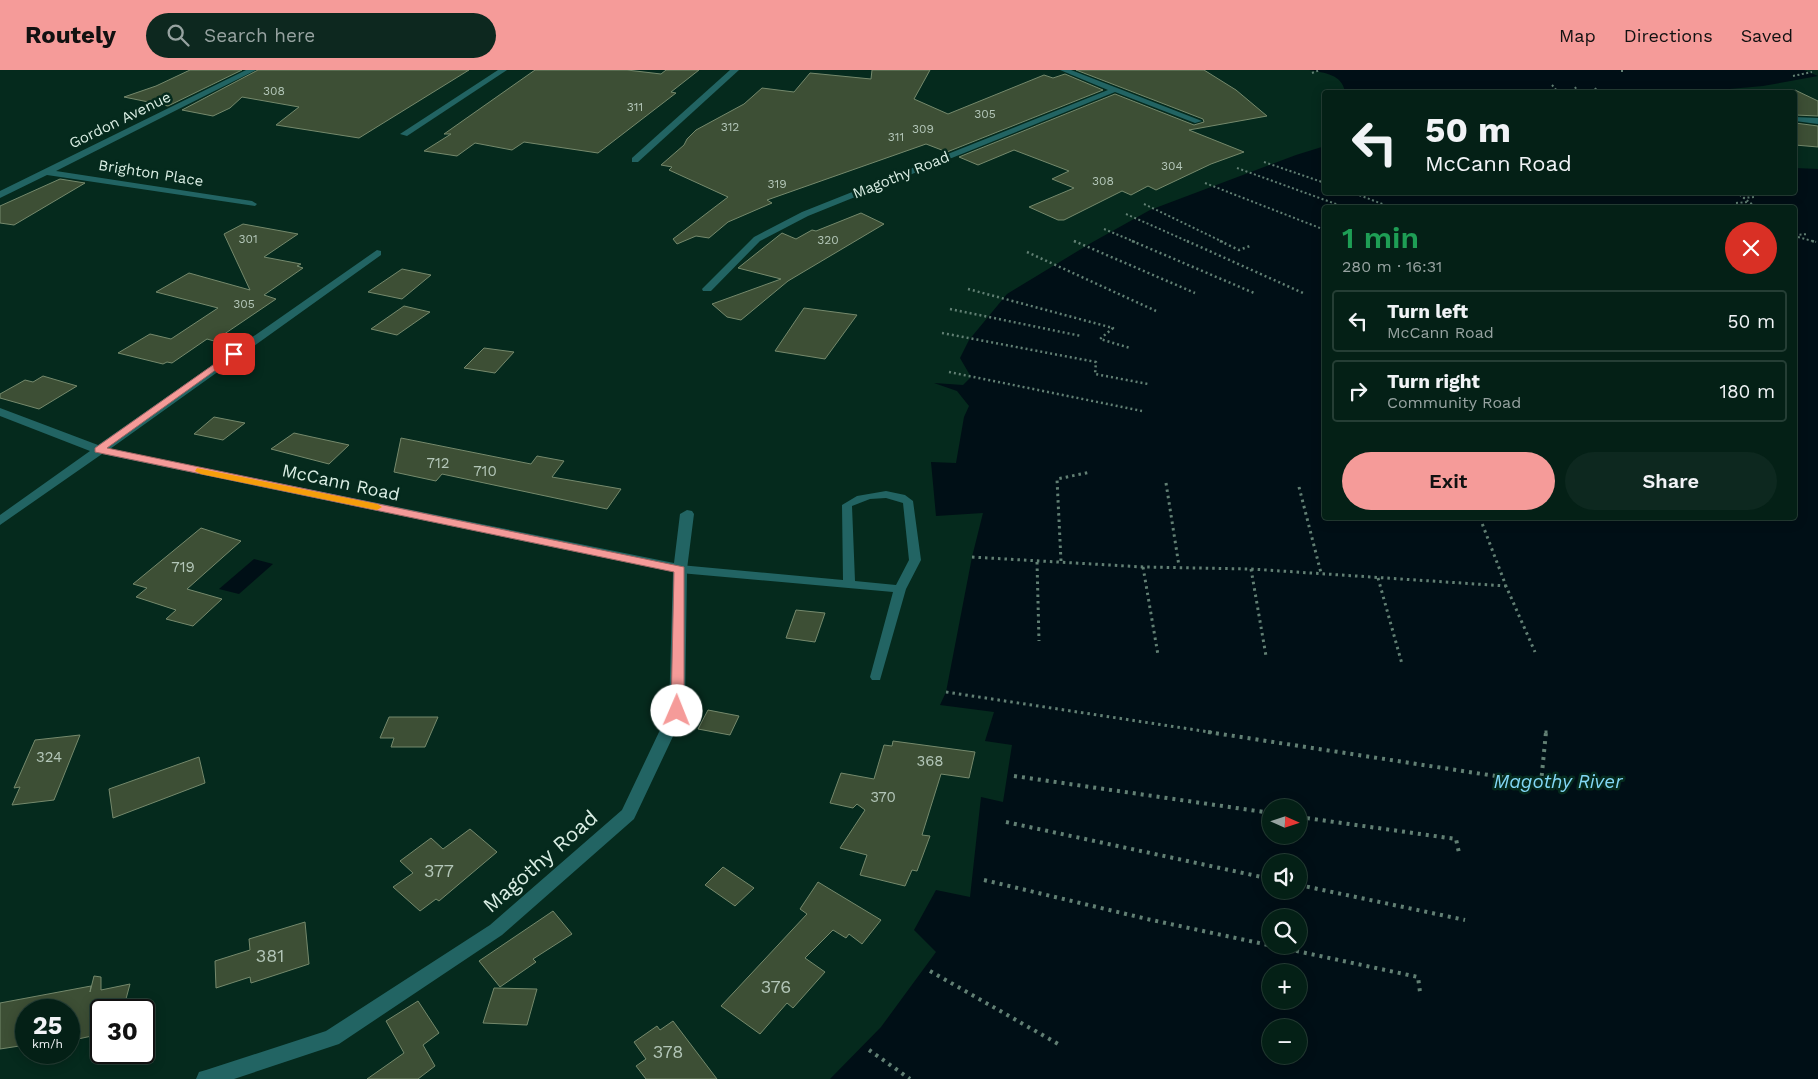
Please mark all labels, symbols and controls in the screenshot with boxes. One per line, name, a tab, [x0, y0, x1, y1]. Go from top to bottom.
search box	[146, 13, 496, 58]
text: Routely	[25, 21, 116, 49]
icon: search	[164, 21, 192, 49]
text: Search here	[204, 24, 315, 47]
text: Map	[1559, 25, 1596, 46]
text: Directions	[1624, 25, 1713, 46]
text: Saved	[1741, 25, 1793, 46]
house number: 308	[263, 84, 285, 98]
street label: Gordon Avenue	[66, 88, 174, 152]
house number: 311	[627, 100, 643, 114]
house number: 305	[974, 107, 996, 121]
text: 50 m	[1425, 109, 1511, 151]
icon: left	[1342, 110, 1407, 175]
house number: 312	[721, 120, 739, 134]
house number: 309	[912, 122, 934, 136]
house number: 311	[888, 130, 904, 144]
street label: Magothy Road	[850, 147, 952, 203]
text: McCann Road	[1425, 151, 1572, 176]
street label: Brighton Place	[97, 156, 205, 190]
house number: 304	[1161, 159, 1183, 173]
house number: 308	[1092, 174, 1114, 188]
house number: 319	[767, 177, 787, 191]
text: 1 min	[1342, 220, 1419, 255]
button: close	[1725, 222, 1777, 274]
house number: 301	[238, 232, 258, 246]
house number: 320	[817, 233, 839, 247]
text: 280 m · 16:31	[1342, 257, 1442, 276]
house number: 305	[233, 297, 255, 311]
text: Turn left	[1387, 300, 1468, 323]
icon: left	[1344, 307, 1372, 335]
text: 50 m	[1728, 310, 1775, 333]
text: McCann Road	[1387, 323, 1494, 342]
pin	[213, 333, 255, 375]
icon: arrive	[220, 340, 248, 368]
text: Turn right	[1387, 370, 1480, 393]
icon: right	[1344, 377, 1372, 405]
text: 180 m	[1719, 380, 1775, 403]
text: Community Road	[1387, 393, 1521, 412]
button: Exit	[1342, 452, 1555, 510]
button: Share	[1565, 452, 1777, 510]
house number: 712	[426, 454, 450, 472]
street label: McCann Road	[280, 459, 402, 505]
house number: 710	[473, 462, 497, 480]
house number: 719	[171, 558, 195, 576]
position arrow	[650, 684, 702, 736]
house number: 324	[36, 748, 62, 766]
house number: 368	[916, 752, 944, 770]
water label: Magothy River	[1493, 770, 1623, 793]
house number: 370	[870, 788, 896, 806]
north arrow	[1262, 799, 1308, 844]
map controls	[1262, 799, 1307, 1064]
street label: Magothy Road	[478, 804, 602, 918]
button: sound	[1262, 854, 1307, 899]
house number: 377	[424, 860, 454, 881]
button: search	[1262, 909, 1307, 954]
house number: 381	[256, 945, 284, 966]
button: +	[1262, 964, 1307, 1009]
house number: 376	[761, 976, 791, 997]
speed limit sign: 30	[90, 999, 155, 1064]
text: 25	[33, 1011, 62, 1040]
button: −	[1262, 1019, 1307, 1064]
text: km/h	[32, 1037, 63, 1051]
house number: 378	[653, 1041, 683, 1062]

